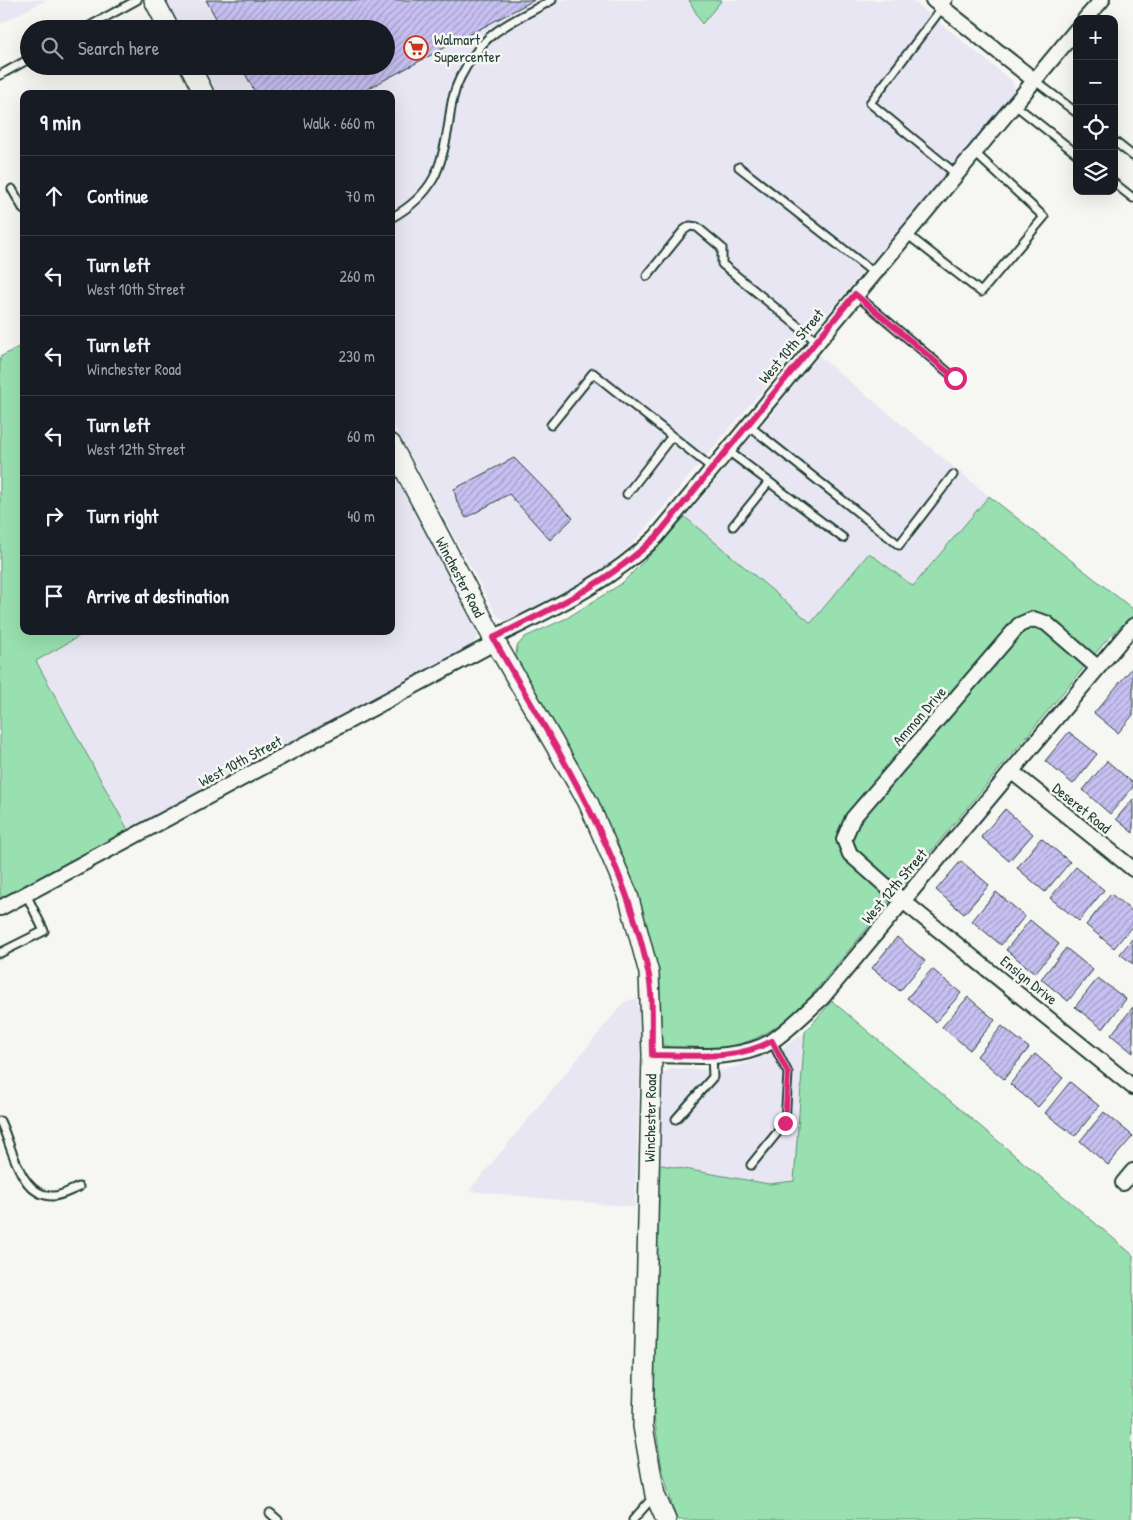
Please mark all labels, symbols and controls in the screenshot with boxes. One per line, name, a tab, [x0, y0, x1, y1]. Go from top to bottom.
map controls	[1073, 15, 1118, 195]
button: +	[1073, 15, 1118, 60]
search box	[20, 20, 395, 75]
place label: Walmart Supercenter	[434, 29, 501, 67]
icon: search	[38, 34, 66, 62]
text: Search here	[78, 35, 159, 61]
supermarket icon: Walmart Supercenter	[403, 35, 429, 61]
button: −	[1073, 60, 1118, 105]
button: locate	[1073, 105, 1118, 150]
text: 9 min	[40, 108, 81, 137]
text: Walk · 660 m	[303, 112, 375, 134]
button: layers	[1073, 150, 1118, 195]
icon: ahead	[40, 182, 68, 210]
text: Continue	[87, 183, 148, 209]
text: 70 m	[345, 185, 375, 207]
text: Turn left	[87, 252, 150, 278]
icon: left	[40, 262, 68, 290]
text: 260 m	[339, 265, 375, 287]
text: West 10th Street	[87, 278, 185, 300]
street label: West 10th Street	[754, 304, 829, 388]
text: Turn left	[87, 332, 150, 358]
icon: left	[40, 342, 68, 370]
text: 230 m	[339, 345, 375, 367]
text: Winchester Road	[87, 358, 181, 380]
route start	[944, 367, 967, 390]
text: Turn left	[87, 412, 150, 438]
icon: left	[40, 422, 68, 450]
text: 60 m	[347, 425, 375, 447]
text: West 12th Street	[87, 438, 185, 460]
icon: right	[40, 502, 68, 530]
text: Turn right	[87, 503, 158, 529]
text: 40 m	[347, 505, 375, 527]
street label: Winchester Road	[431, 533, 491, 621]
icon: arrive	[40, 582, 68, 610]
text: Arrive at destination	[87, 583, 229, 609]
street label: Ammon Drive	[887, 682, 951, 750]
street label: West 10th Street	[195, 730, 286, 792]
street label: Deseret Road	[1048, 778, 1116, 838]
street label: West 12th Street	[856, 843, 932, 928]
street label: Ensign Drive	[996, 951, 1062, 1009]
street label: Winchester Road	[639, 1074, 661, 1162]
route end	[774, 1112, 797, 1135]

